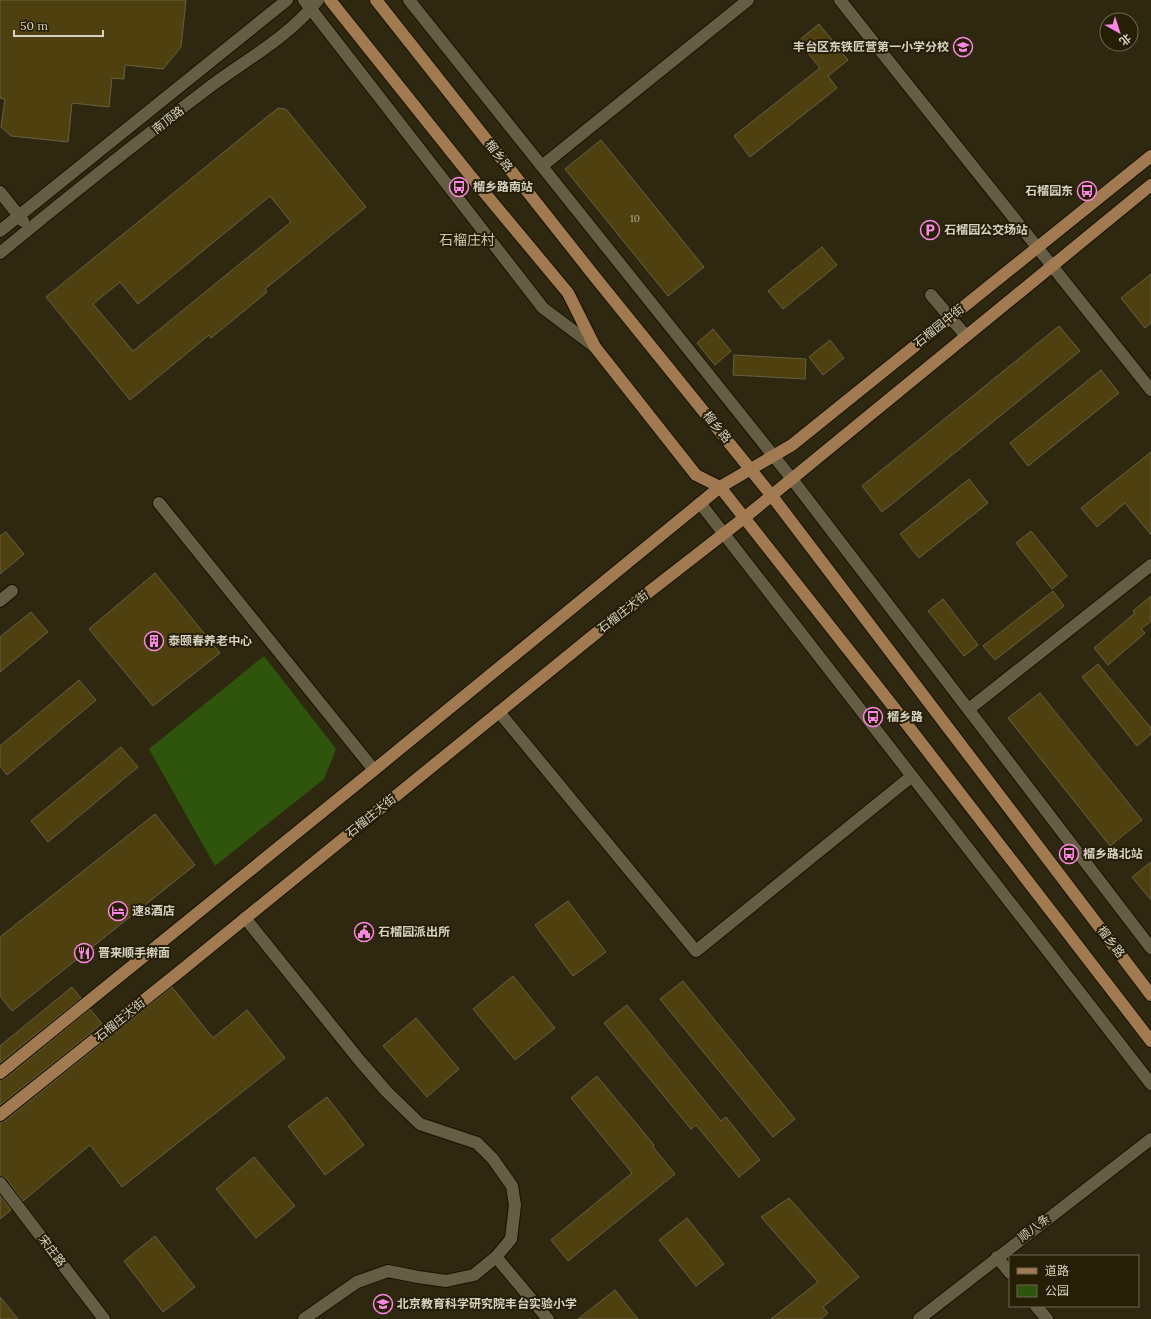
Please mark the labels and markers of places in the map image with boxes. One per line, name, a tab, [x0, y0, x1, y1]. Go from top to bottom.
school or university icon: 丰台区东铁匠营第一小学分校	[952, 36, 974, 58]
place label: 丰台区东铁匠营第一小学分校	[793, 39, 949, 54]
bus stop icon: 榴乡路南站	[448, 176, 470, 198]
place label: 榴乡路南站	[473, 179, 533, 194]
bus stop icon: 石榴园东	[1076, 180, 1098, 202]
place label: 石榴园东	[1025, 183, 1073, 198]
parking icon: 石榴园公交场站	[919, 219, 941, 241]
place label: 石榴园公交场站	[944, 222, 1028, 237]
building icon: 泰颐春养老中心	[143, 630, 165, 652]
place label: 泰颐春养老中心	[168, 633, 252, 648]
bus stop icon: 榴乡路	[862, 706, 884, 728]
place label: 榴乡路	[887, 709, 923, 724]
bus stop icon: 榴乡路北站	[1058, 843, 1080, 865]
place label: 榴乡路北站	[1083, 846, 1143, 861]
hotel icon: 速8酒店	[107, 900, 129, 922]
place label: 速8酒店	[132, 903, 175, 918]
public building icon: 石榴园派出所	[353, 921, 375, 943]
place label: 石榴园派出所	[378, 924, 450, 939]
restaurant icon: 晋来顺手擀面	[73, 942, 95, 964]
place label: 晋来顺手擀面	[98, 945, 170, 960]
school or university icon: 北京教育科学研究院丰台实验小学	[372, 1293, 394, 1315]
place label: 北京教育科学研究院丰台实验小学	[397, 1296, 577, 1311]

